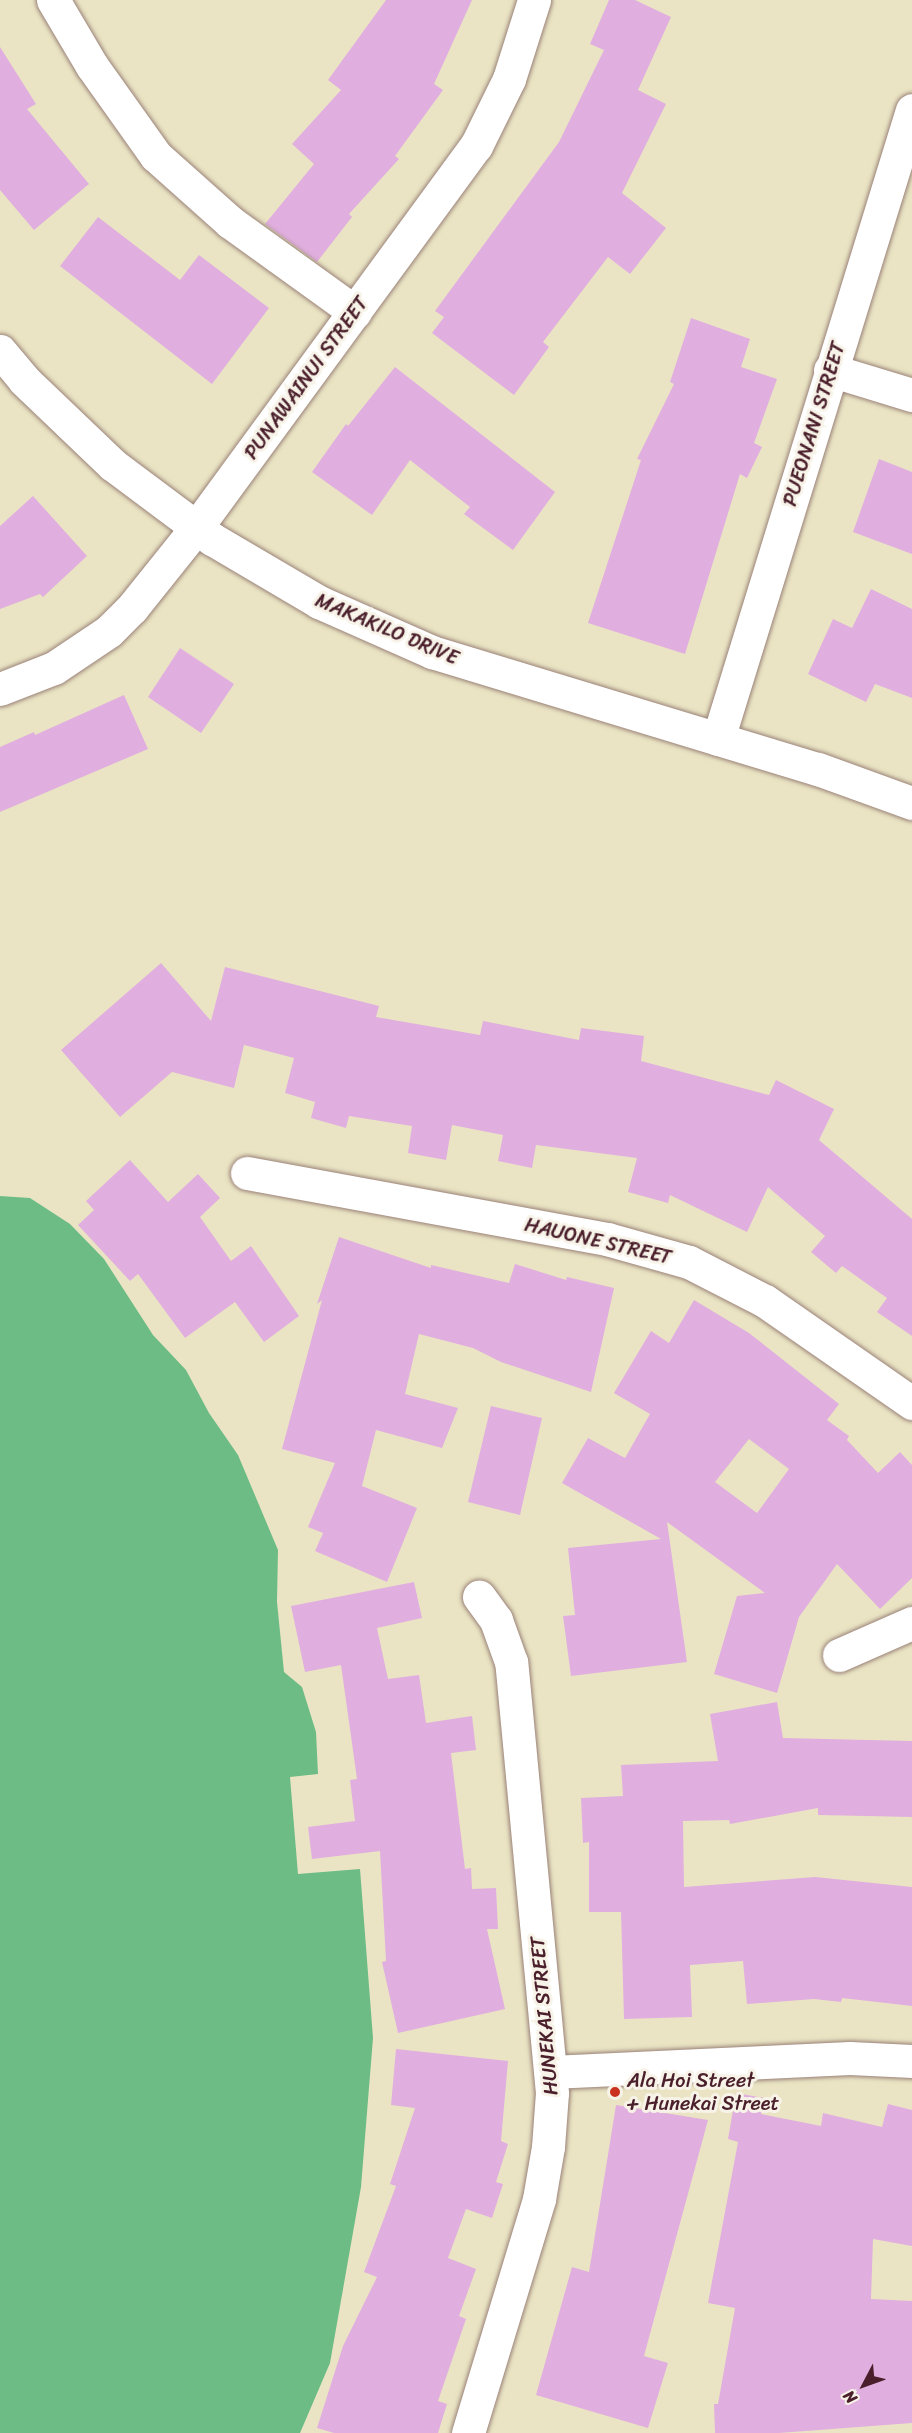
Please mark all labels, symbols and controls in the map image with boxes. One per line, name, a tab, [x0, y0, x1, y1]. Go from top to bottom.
street label: PUNAWAINUI STREET	[239, 292, 373, 464]
street label: PUEONANI STREET	[778, 339, 850, 509]
street label: MAKAKILO DRIVE	[311, 588, 463, 670]
street label: HAUONE STREET	[521, 1212, 675, 1270]
street label: HUNEKAI STREET	[525, 1936, 563, 2096]
place label: Ala Hoi Street + Hunekai Street	[627, 2068, 780, 2115]
marker: Ala Hoi Street + Hunekai Street	[608, 2085, 622, 2099]
north arrow	[834, 2355, 894, 2415]
text: N	[835, 2383, 865, 2411]

